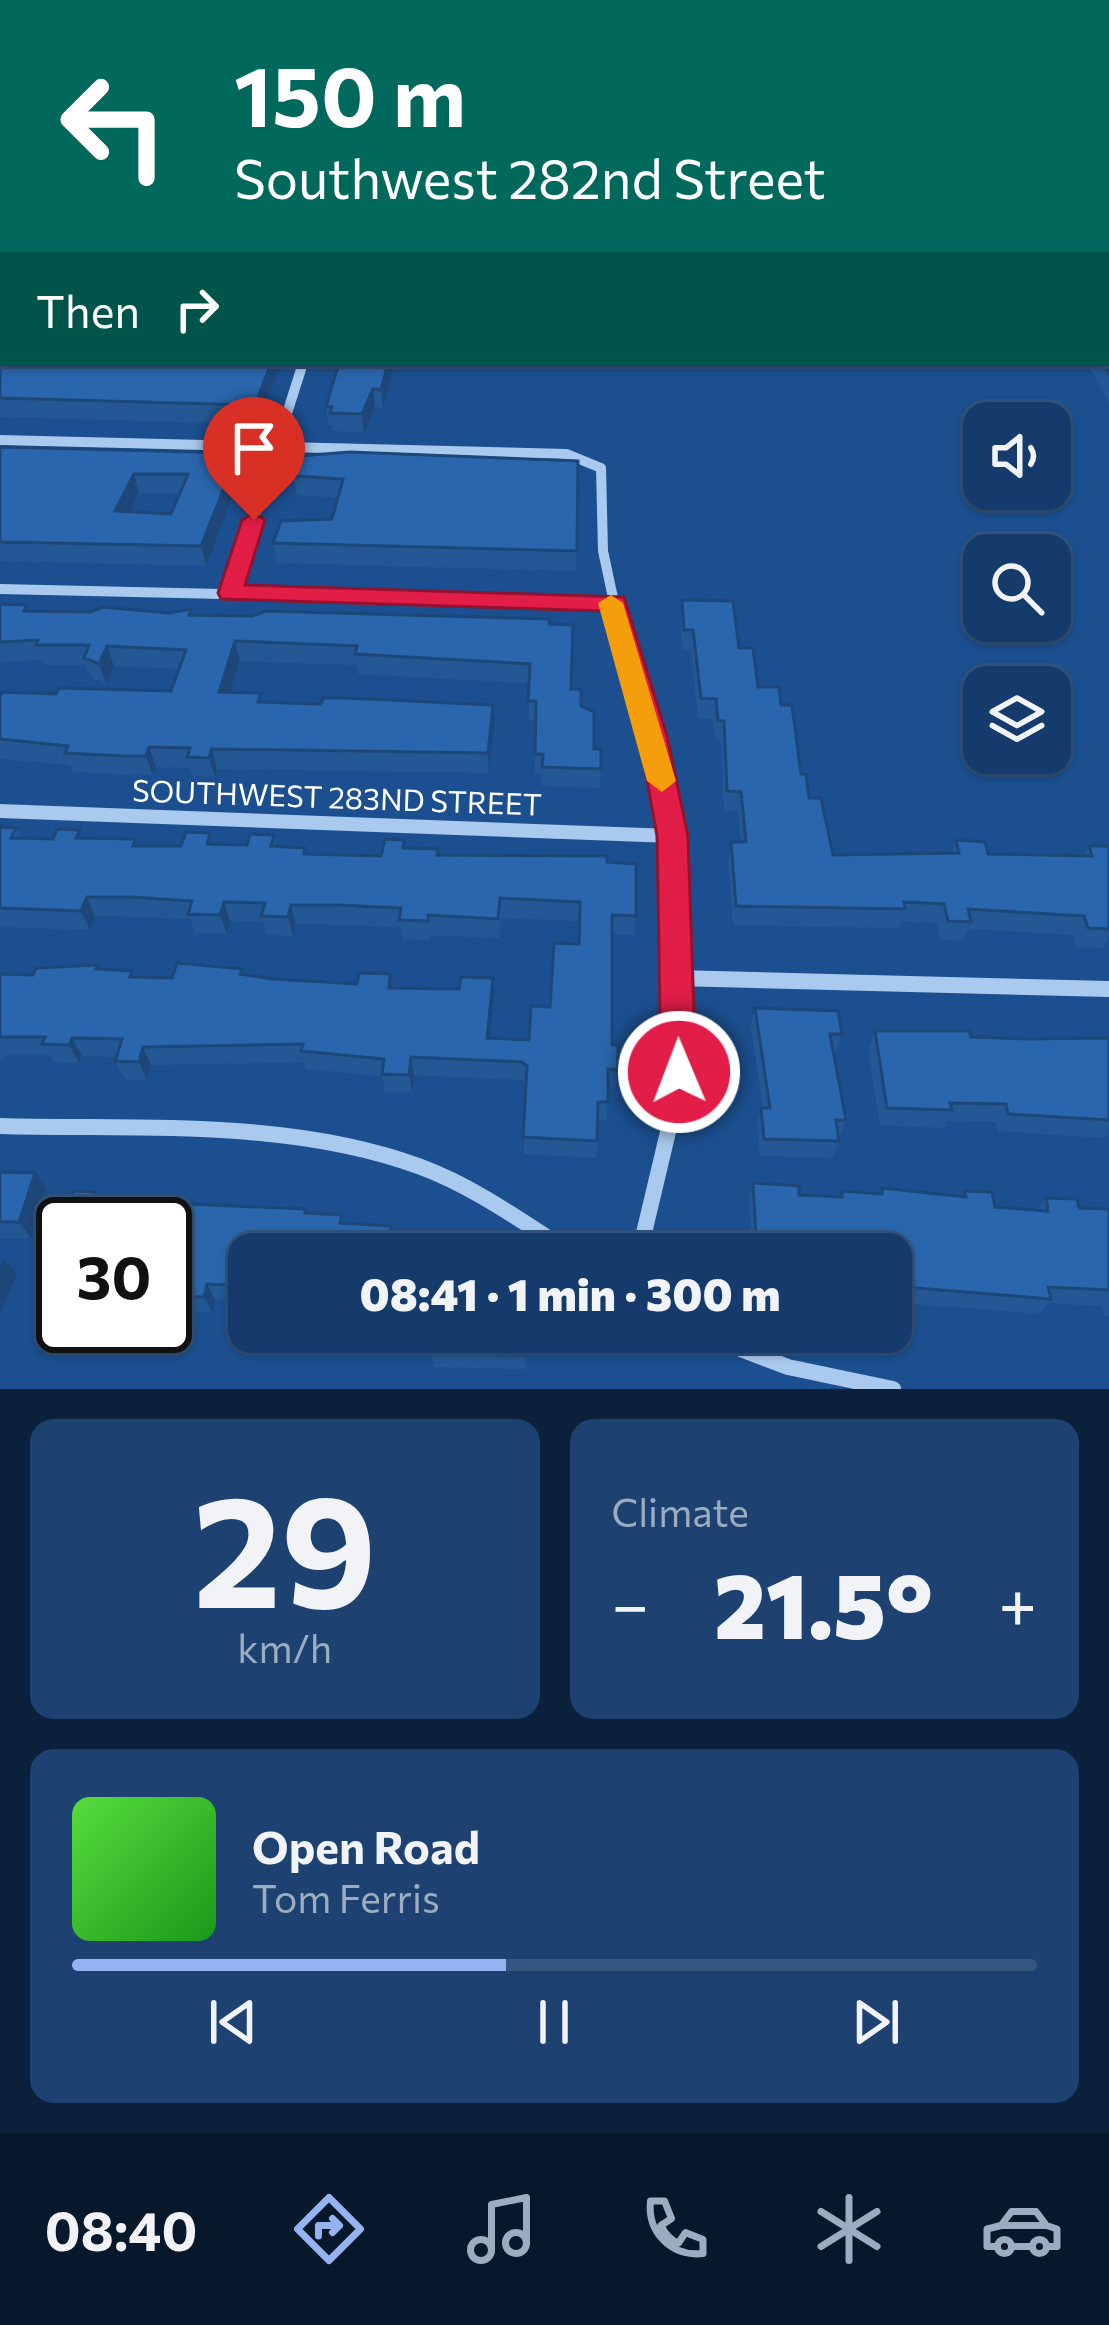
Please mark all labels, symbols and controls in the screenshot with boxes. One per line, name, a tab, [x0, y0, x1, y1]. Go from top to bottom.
text: 150 m	[234, 42, 466, 144]
icon: left	[36, 48, 192, 204]
text: Southwest 282nd Street	[234, 144, 826, 210]
icon: right	[164, 276, 230, 342]
text: Then	[36, 282, 140, 337]
pin	[203, 397, 305, 520]
map controls	[963, 402, 1071, 774]
button: sound	[963, 402, 1071, 510]
icon: arrive	[221, 415, 287, 481]
button: search	[963, 534, 1071, 642]
button: layers	[963, 666, 1071, 774]
street label: SOUTHWEST 283ND STREET	[131, 770, 543, 822]
position arrow	[616, 1009, 742, 1135]
speed limit sign: 30	[36, 1197, 192, 1353]
text: 08:41 · 1 min · 300 m	[360, 1265, 780, 1320]
text: 29	[193, 1449, 377, 1640]
text: Climate	[612, 1487, 749, 1535]
text: 21.5°	[714, 1547, 933, 1658]
text: −	[612, 1562, 649, 1643]
text: +	[998, 1562, 1037, 1643]
text: km/h	[237, 1623, 332, 1671]
text: Open Road	[252, 1818, 480, 1873]
text: Tom Ferris	[252, 1873, 440, 1921]
icon: previous	[200, 1989, 266, 2055]
icon: pause	[521, 1989, 587, 2055]
icon: next	[843, 1989, 909, 2055]
icon: directions	[287, 2187, 371, 2271]
icon: music	[460, 2187, 544, 2271]
icon: phone	[633, 2187, 717, 2271]
icon: climate	[807, 2187, 891, 2271]
icon: car	[980, 2187, 1064, 2271]
text: 08:40	[45, 2196, 197, 2262]

